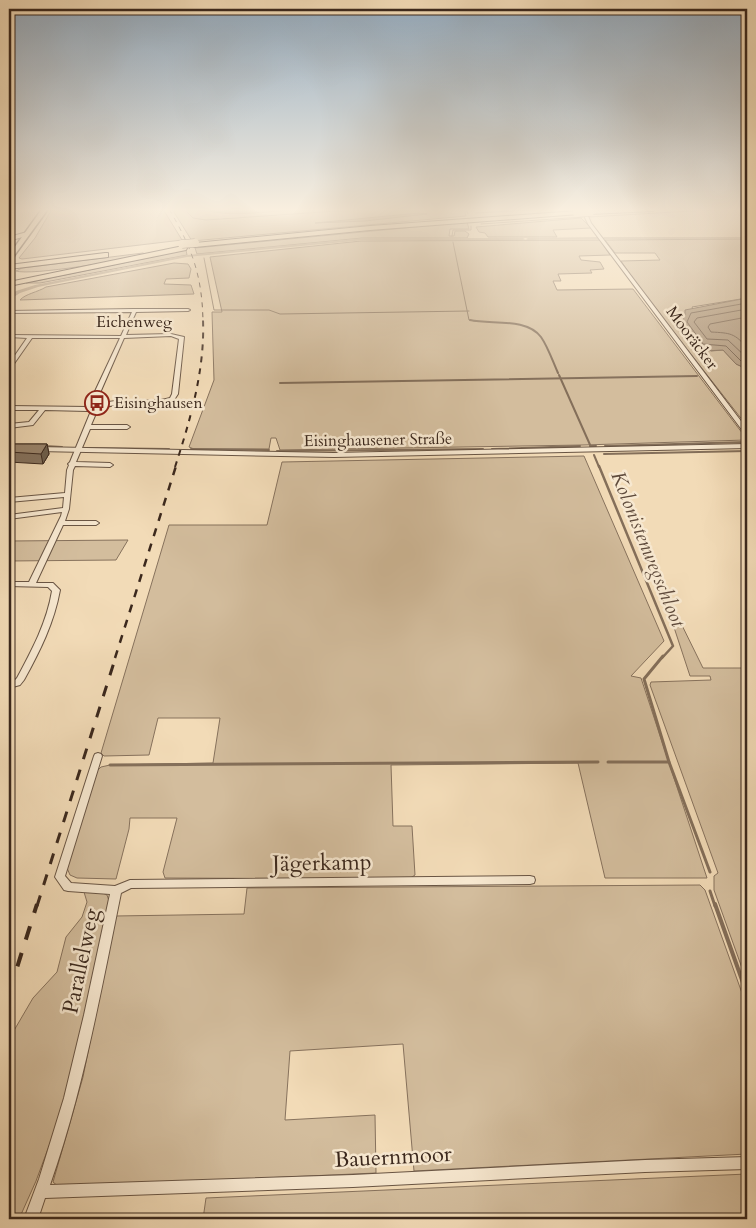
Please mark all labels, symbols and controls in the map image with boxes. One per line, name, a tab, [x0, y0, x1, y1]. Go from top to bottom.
street label: Mooräcker	[661, 302, 723, 374]
street label: Eichenweg	[96, 311, 172, 333]
bus stop icon: Eisinghausen	[84, 390, 110, 416]
place label: Eisinghausen	[114, 392, 202, 414]
street label: Eisinghausener Straße	[304, 428, 452, 452]
water label: Kolonistenwegschloot	[604, 467, 692, 632]
street label: Jägerkamp	[269, 847, 372, 879]
street label: Parallelweg	[55, 905, 107, 1016]
street label: Bauernmoor	[334, 1139, 453, 1175]

